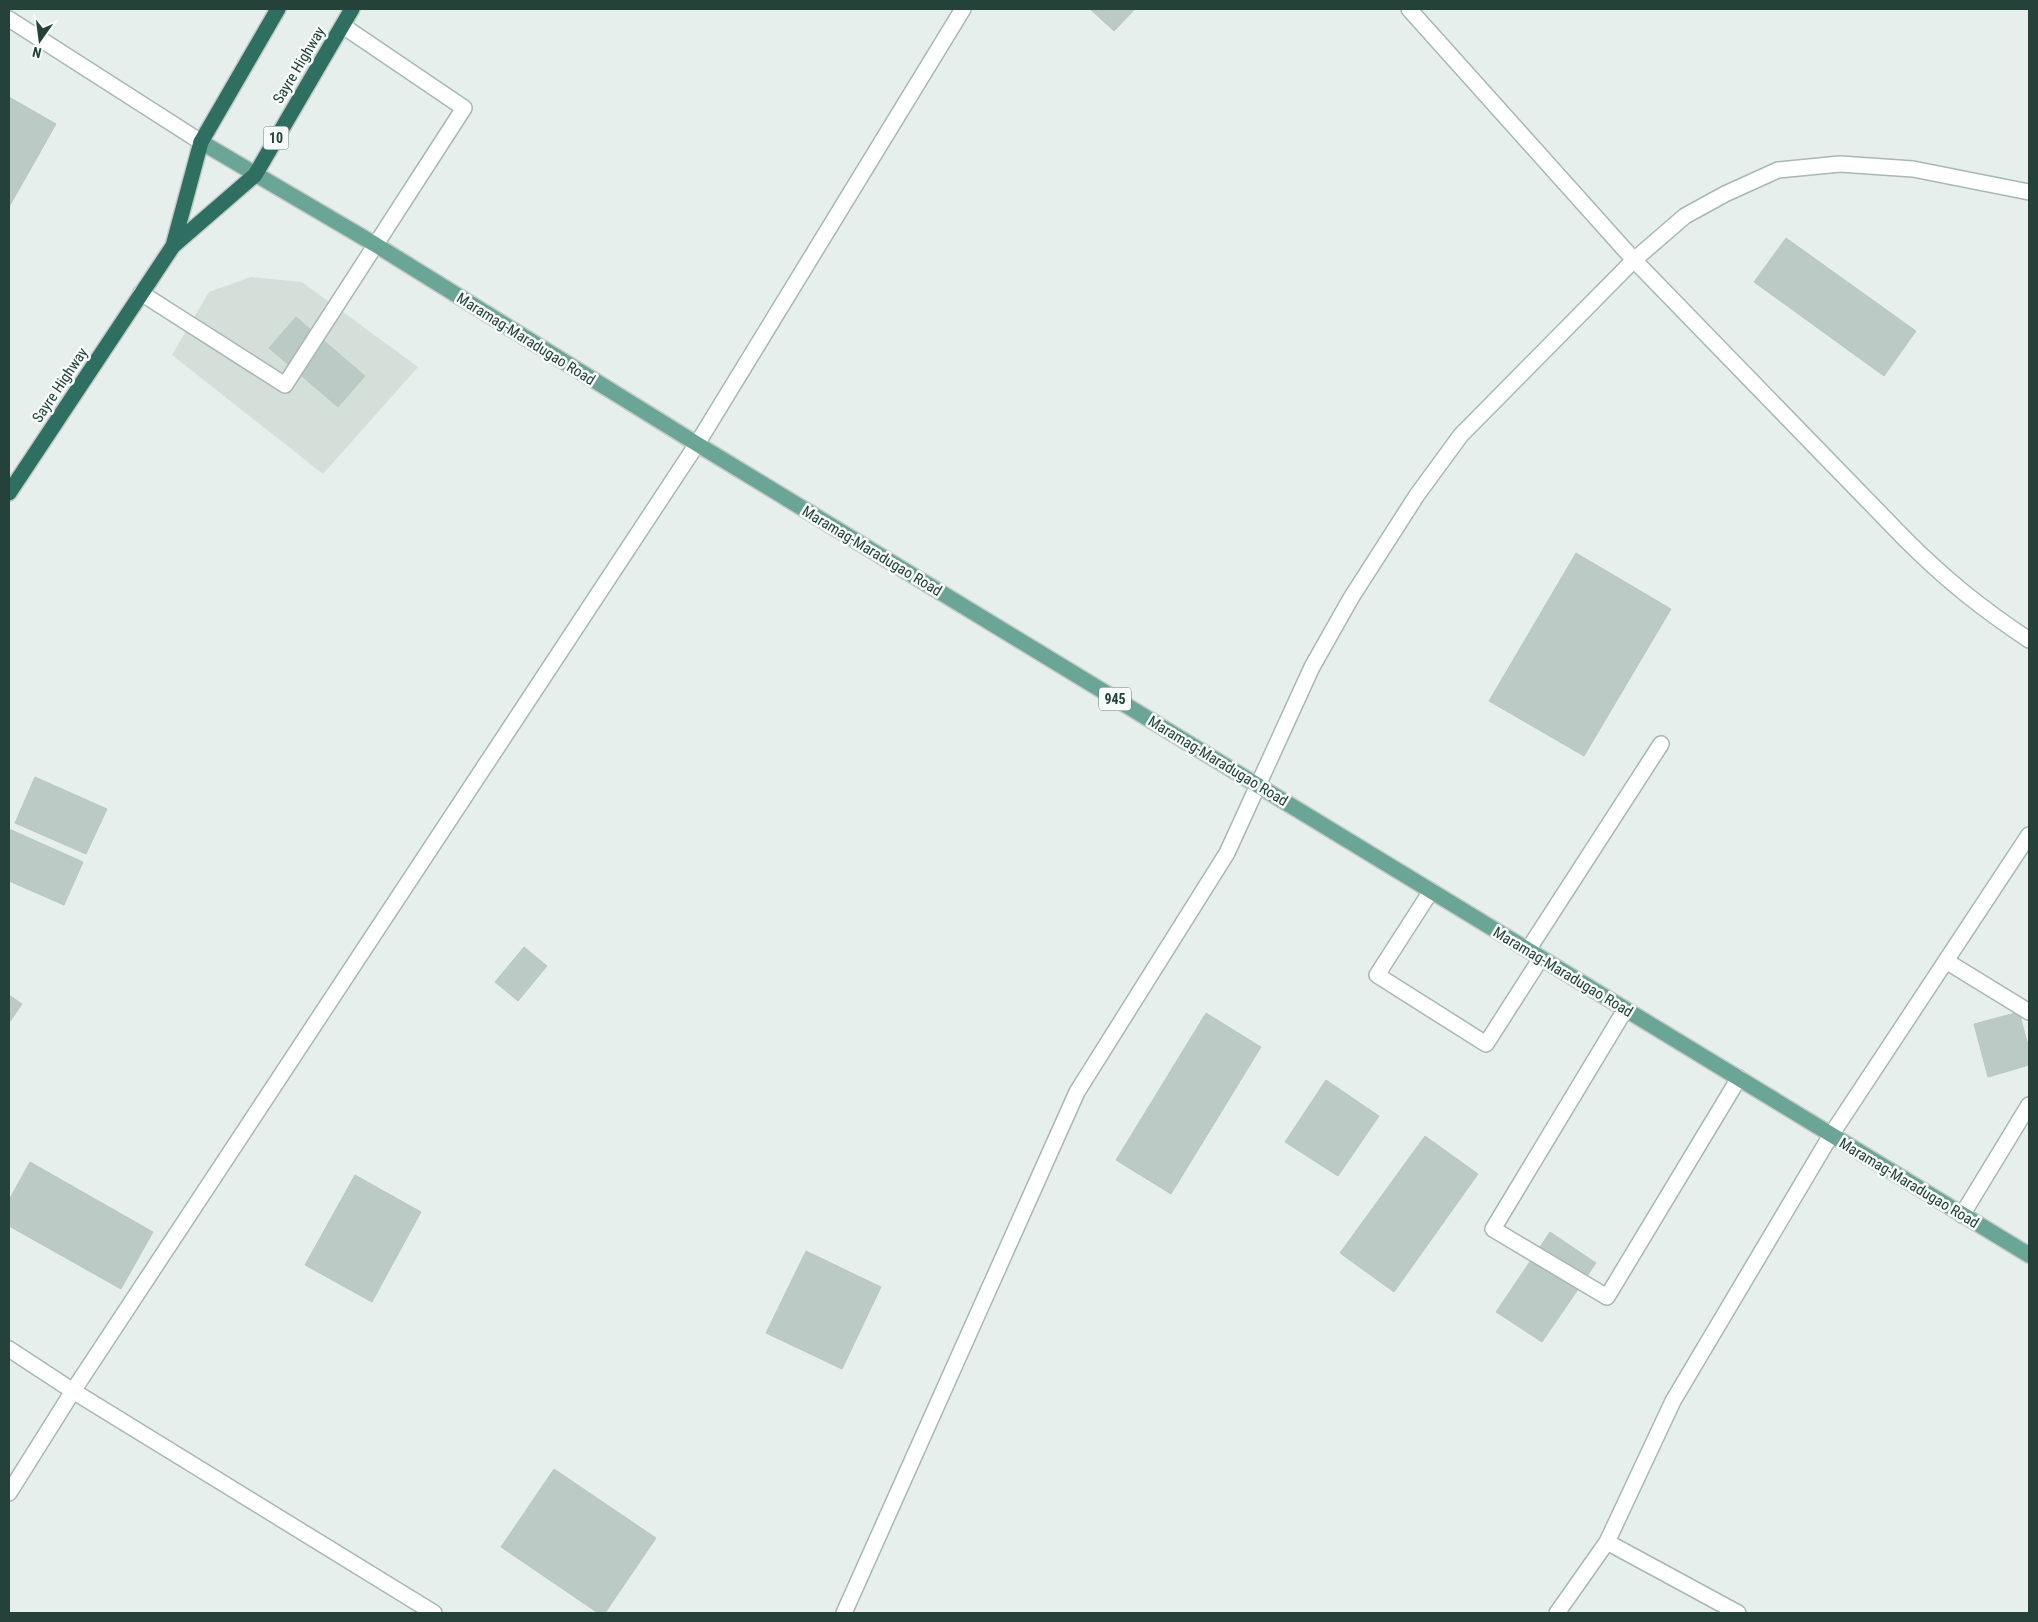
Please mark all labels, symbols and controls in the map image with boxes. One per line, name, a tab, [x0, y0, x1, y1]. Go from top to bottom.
north arrow	[15, 15, 65, 65]
street label: Sayre Highway	[269, 23, 329, 107]
text: N	[31, 44, 43, 61]
road number: 10	[264, 126, 288, 150]
street label: Maramag-Maradugao Road	[453, 289, 599, 389]
street label: Sayre Highway	[28, 344, 92, 426]
street label: Maramag-Maradugao Road	[799, 502, 945, 600]
road number: 945	[1099, 688, 1131, 711]
street label: Maramag-Maradugao Road	[1145, 712, 1291, 810]
street label: Maramag-Maradugao Road	[1490, 923, 1636, 1021]
street label: Maramag-Maradugao Road	[1836, 1134, 1982, 1232]

